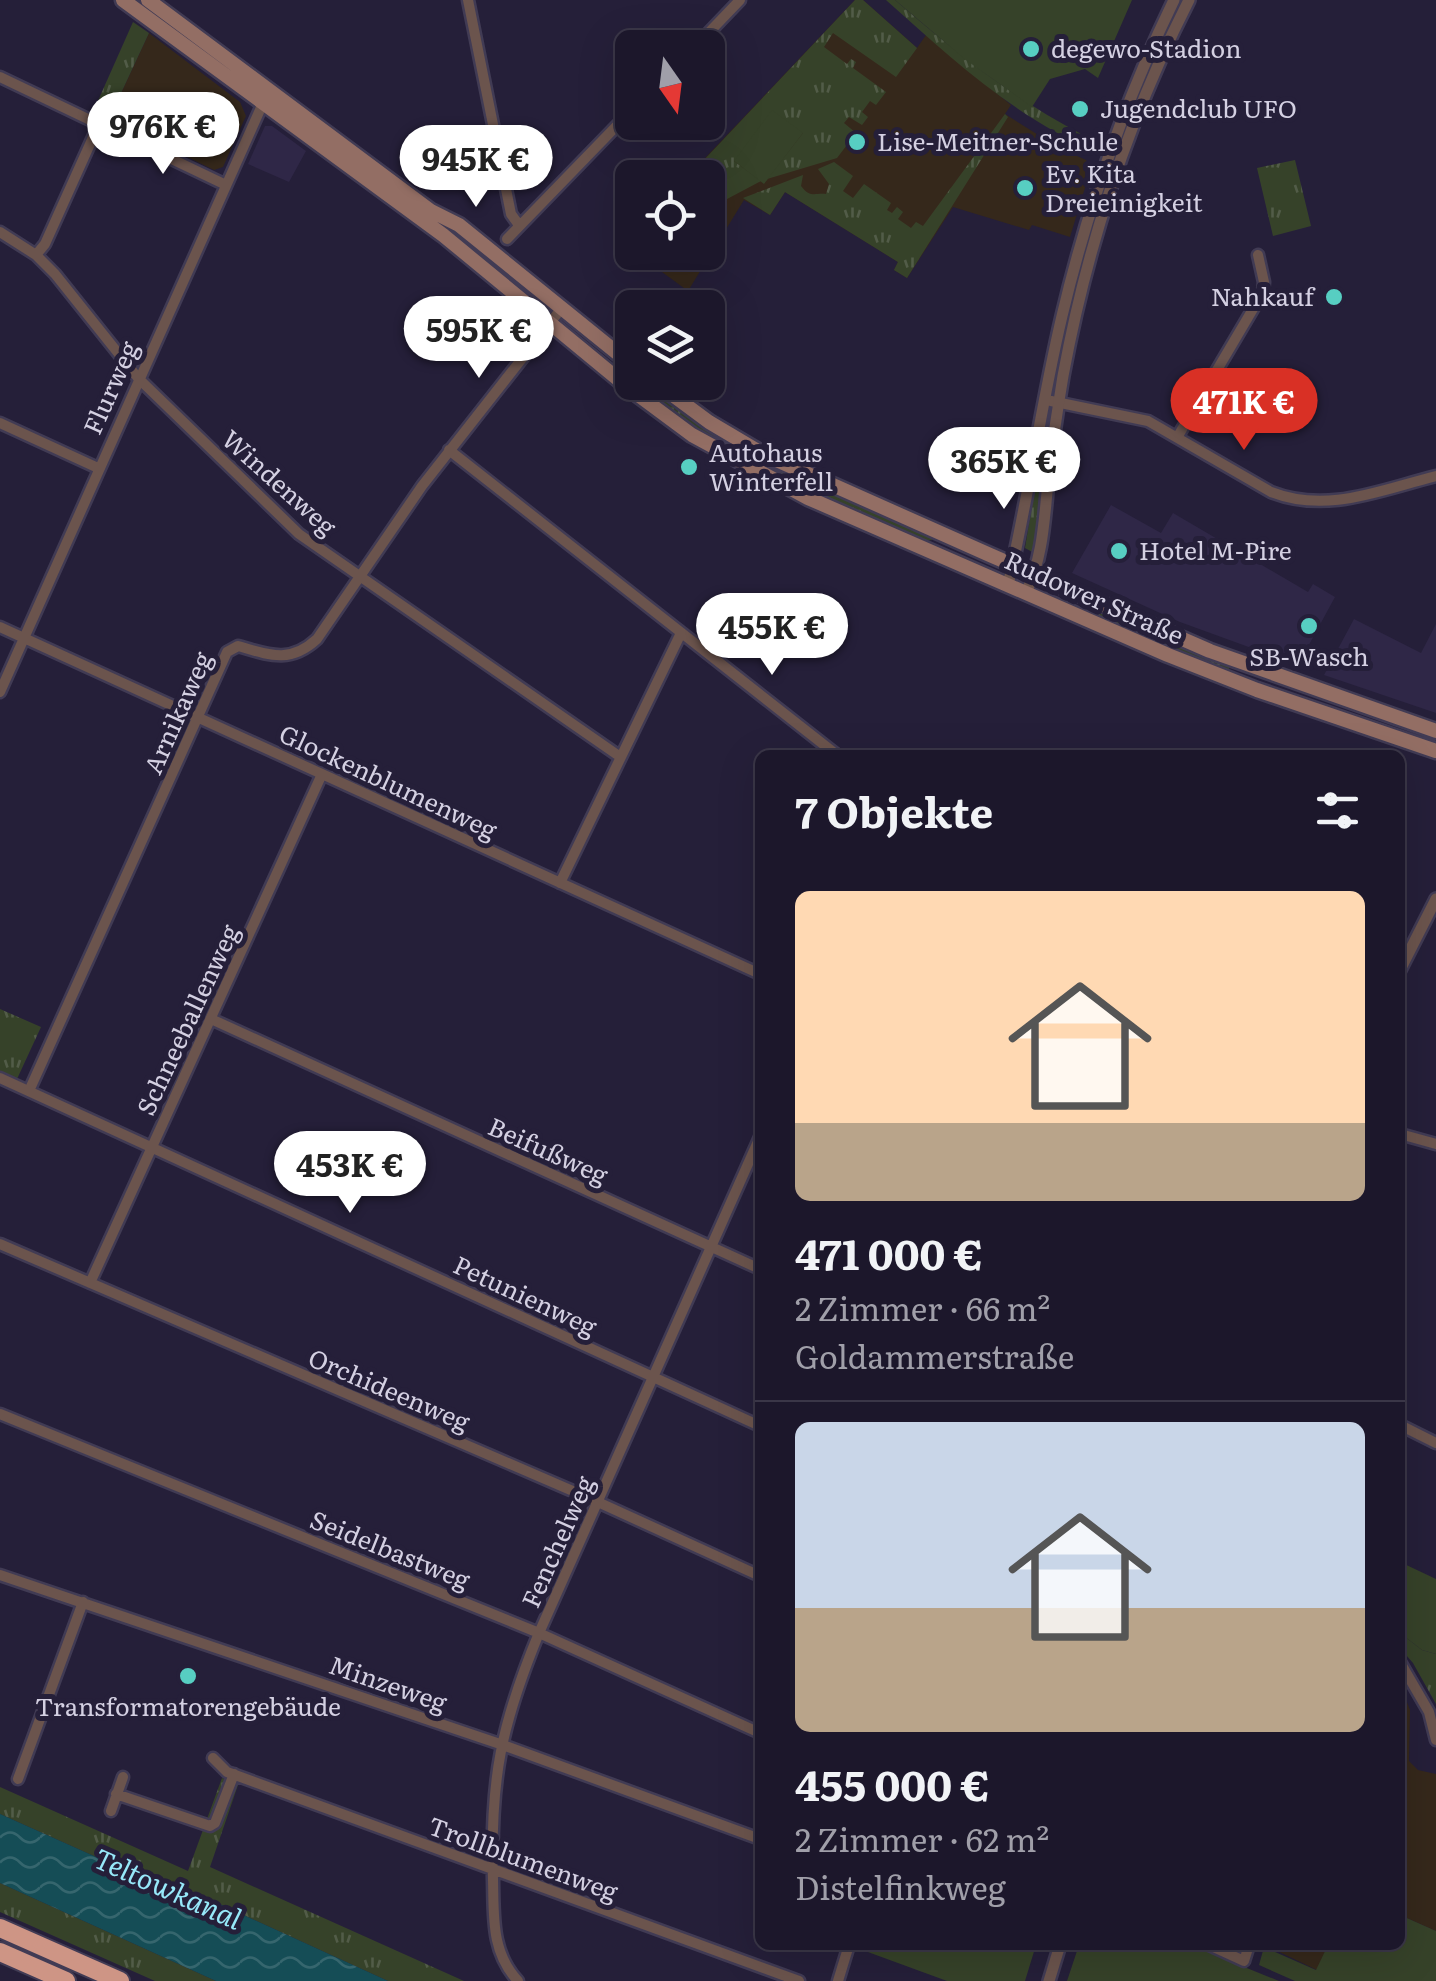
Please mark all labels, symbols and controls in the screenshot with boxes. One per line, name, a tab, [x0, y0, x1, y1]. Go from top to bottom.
place label: degewo-Stadion	[1051, 29, 1242, 66]
north arrow	[615, 30, 725, 140]
map controls	[615, 30, 725, 400]
marker: degewo-Stadion	[1020, 38, 1042, 60]
place label: Jugendclub UFO	[1100, 89, 1297, 126]
pin: 976K €	[82, 92, 244, 177]
marker: Jugendclub UFO	[1069, 98, 1091, 120]
text: 976K €	[109, 100, 217, 148]
place label: Lise-Meitner-Schule	[877, 122, 1118, 159]
pin: 945K €	[395, 125, 557, 210]
marker: Lise-Meitner-Schule	[846, 131, 868, 153]
text: 945K €	[422, 133, 530, 181]
place label: Ev. Kita Dreieinigkeit	[1045, 154, 1203, 220]
button: locate	[615, 160, 725, 270]
marker: Ev. Kita Dreieinigkeit	[1014, 177, 1036, 199]
place label: Nahkauf	[1211, 277, 1316, 314]
marker: Nahkauf	[1323, 286, 1345, 308]
button: layers	[615, 290, 725, 400]
pin: 595K €	[398, 296, 560, 381]
text: 595K €	[426, 304, 532, 352]
street label: Flurweg	[73, 335, 147, 440]
pin: 471K €	[1163, 368, 1325, 453]
text: 471K €	[1193, 376, 1295, 424]
street label: Windenweg	[214, 420, 346, 543]
pin: 365K €	[923, 427, 1085, 512]
place label: Autohaus Winterfell	[709, 433, 833, 499]
text: 365K €	[950, 435, 1058, 483]
marker: Autohaus Winterfell	[678, 456, 700, 478]
place label: Hotel M-Pire	[1139, 531, 1292, 568]
marker: Hotel M-Pire	[1108, 540, 1130, 562]
street label: Rudower Straße	[999, 541, 1190, 653]
pin: 455K €	[691, 593, 853, 678]
text: 455K €	[718, 601, 826, 649]
marker: SB-Wasch	[1298, 615, 1320, 637]
place label: SB-Wasch	[1249, 637, 1369, 674]
street label: Arnikaweg	[133, 645, 220, 779]
street label: Glockenblumenweg	[274, 714, 504, 847]
text: 7 Objekte	[795, 779, 993, 841]
icon: filters	[1310, 783, 1365, 838]
street label: Schneeballenweg	[126, 918, 247, 1121]
icon: home	[990, 956, 1170, 1136]
street label: Beifußweg	[483, 1107, 614, 1192]
pin: 453K €	[269, 1131, 431, 1216]
text: 453K €	[296, 1139, 404, 1187]
text: 471 000 €	[795, 1221, 983, 1283]
street label: Petunienweg	[448, 1245, 604, 1344]
text: 2 Zimmer · 66 m²	[795, 1283, 1050, 1331]
text: Goldammerstraße	[795, 1331, 1074, 1379]
street label: Orchideenweg	[303, 1338, 476, 1439]
street label: Fenchelweg	[511, 1469, 602, 1613]
icon: home	[990, 1487, 1170, 1667]
street label: Seidelbastweg	[305, 1500, 476, 1597]
street label: Minzeweg	[324, 1645, 453, 1720]
marker: Transformatorengebäude	[177, 1665, 199, 1687]
place label: Transformatorengebäude	[35, 1687, 341, 1724]
text: 455 000 €	[795, 1752, 990, 1814]
street label: Trollblumenweg	[423, 1806, 624, 1909]
text: 2 Zimmer · 62 m²	[795, 1814, 1049, 1862]
water label: Teltowkanal	[88, 1836, 249, 1938]
text: Distelfinkweg	[795, 1862, 1006, 1910]

